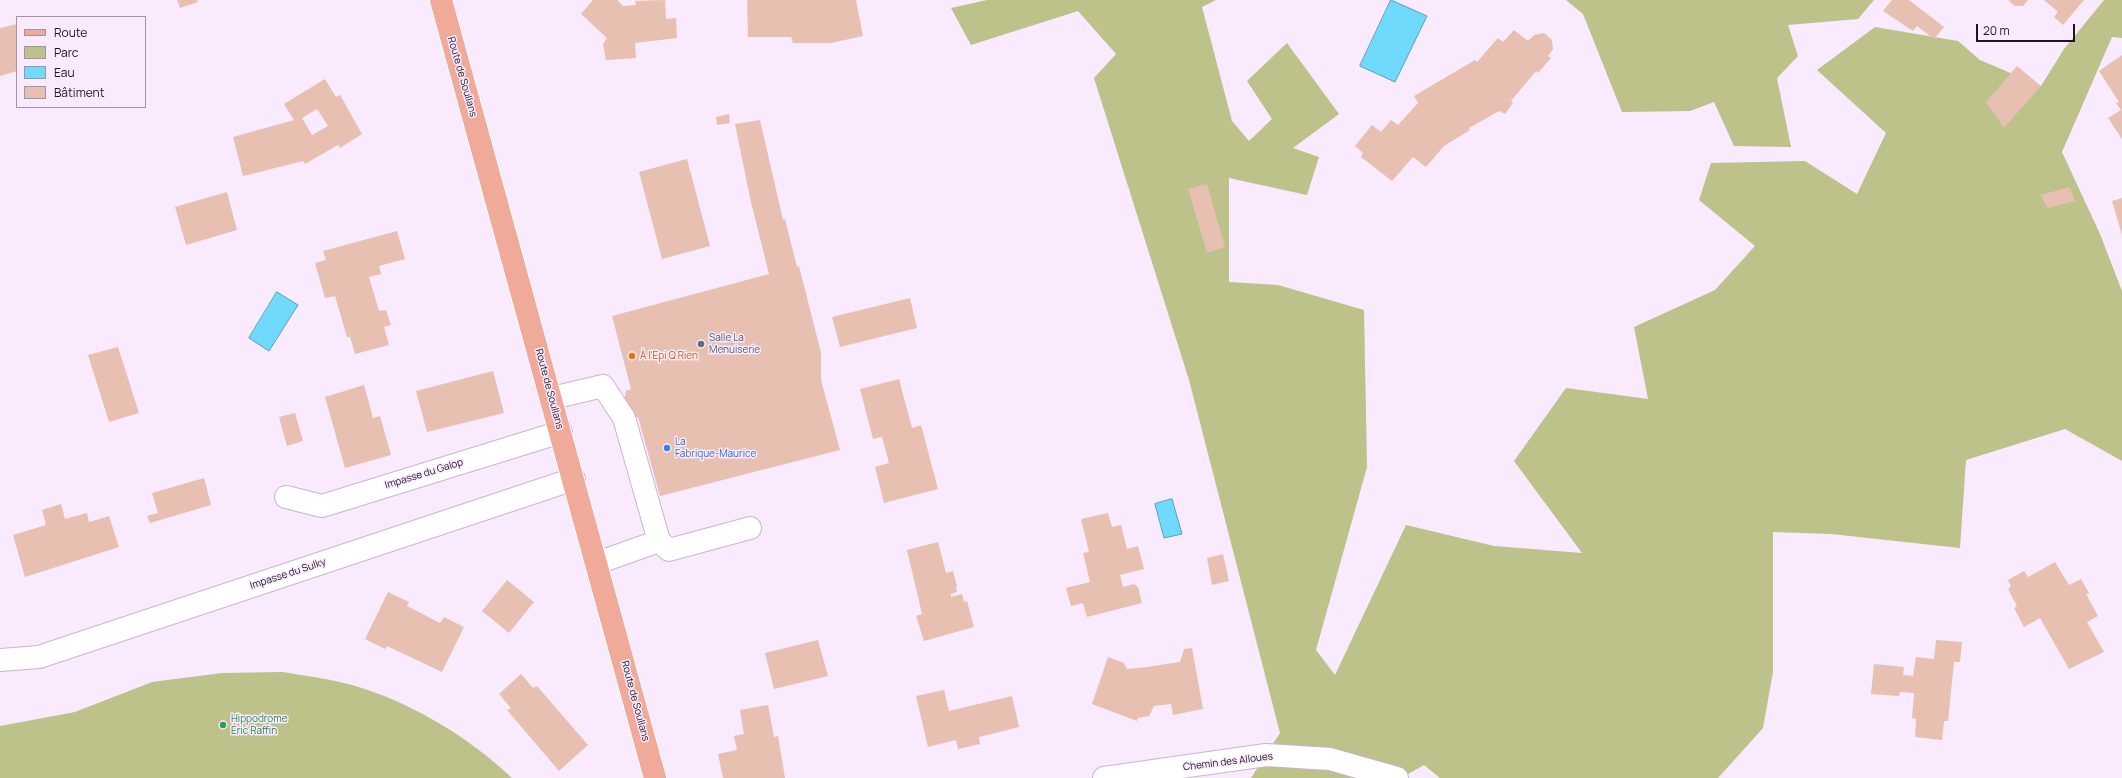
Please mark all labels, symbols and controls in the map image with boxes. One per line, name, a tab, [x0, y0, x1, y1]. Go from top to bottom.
legend	[16, 16, 146, 108]
scale bar	[1978, 16, 2077, 42]
text: 20 m	[1983, 22, 2010, 39]
text: Route	[54, 24, 87, 41]
street label: Route de Soullans	[445, 35, 479, 119]
text: Parc	[54, 44, 78, 61]
text: Eau	[54, 64, 75, 81]
text: Bâtiment	[54, 84, 105, 101]
place label: Salle La Menuiserie	[709, 332, 760, 356]
marker: Salle La Menuiserie	[696, 339, 706, 349]
street label: Route de Soullans	[532, 347, 566, 431]
place label: À l'Epi Q Rien	[640, 350, 698, 362]
marker: À l'Epi Q Rien	[627, 351, 637, 361]
place label: La Fabrique-Maurice	[675, 436, 756, 460]
marker: La Fabrique-Maurice	[662, 443, 672, 453]
street label: Impasse du Galop	[383, 456, 465, 492]
street label: Impasse du Sulky	[248, 556, 328, 592]
street label: Route de Soullans	[618, 659, 652, 743]
place label: Hippodrome Éric Raffin	[231, 713, 288, 736]
marker: Hippodrome Éric Raffin	[218, 720, 228, 730]
street label: Chemin des Alloues	[1182, 751, 1274, 773]

